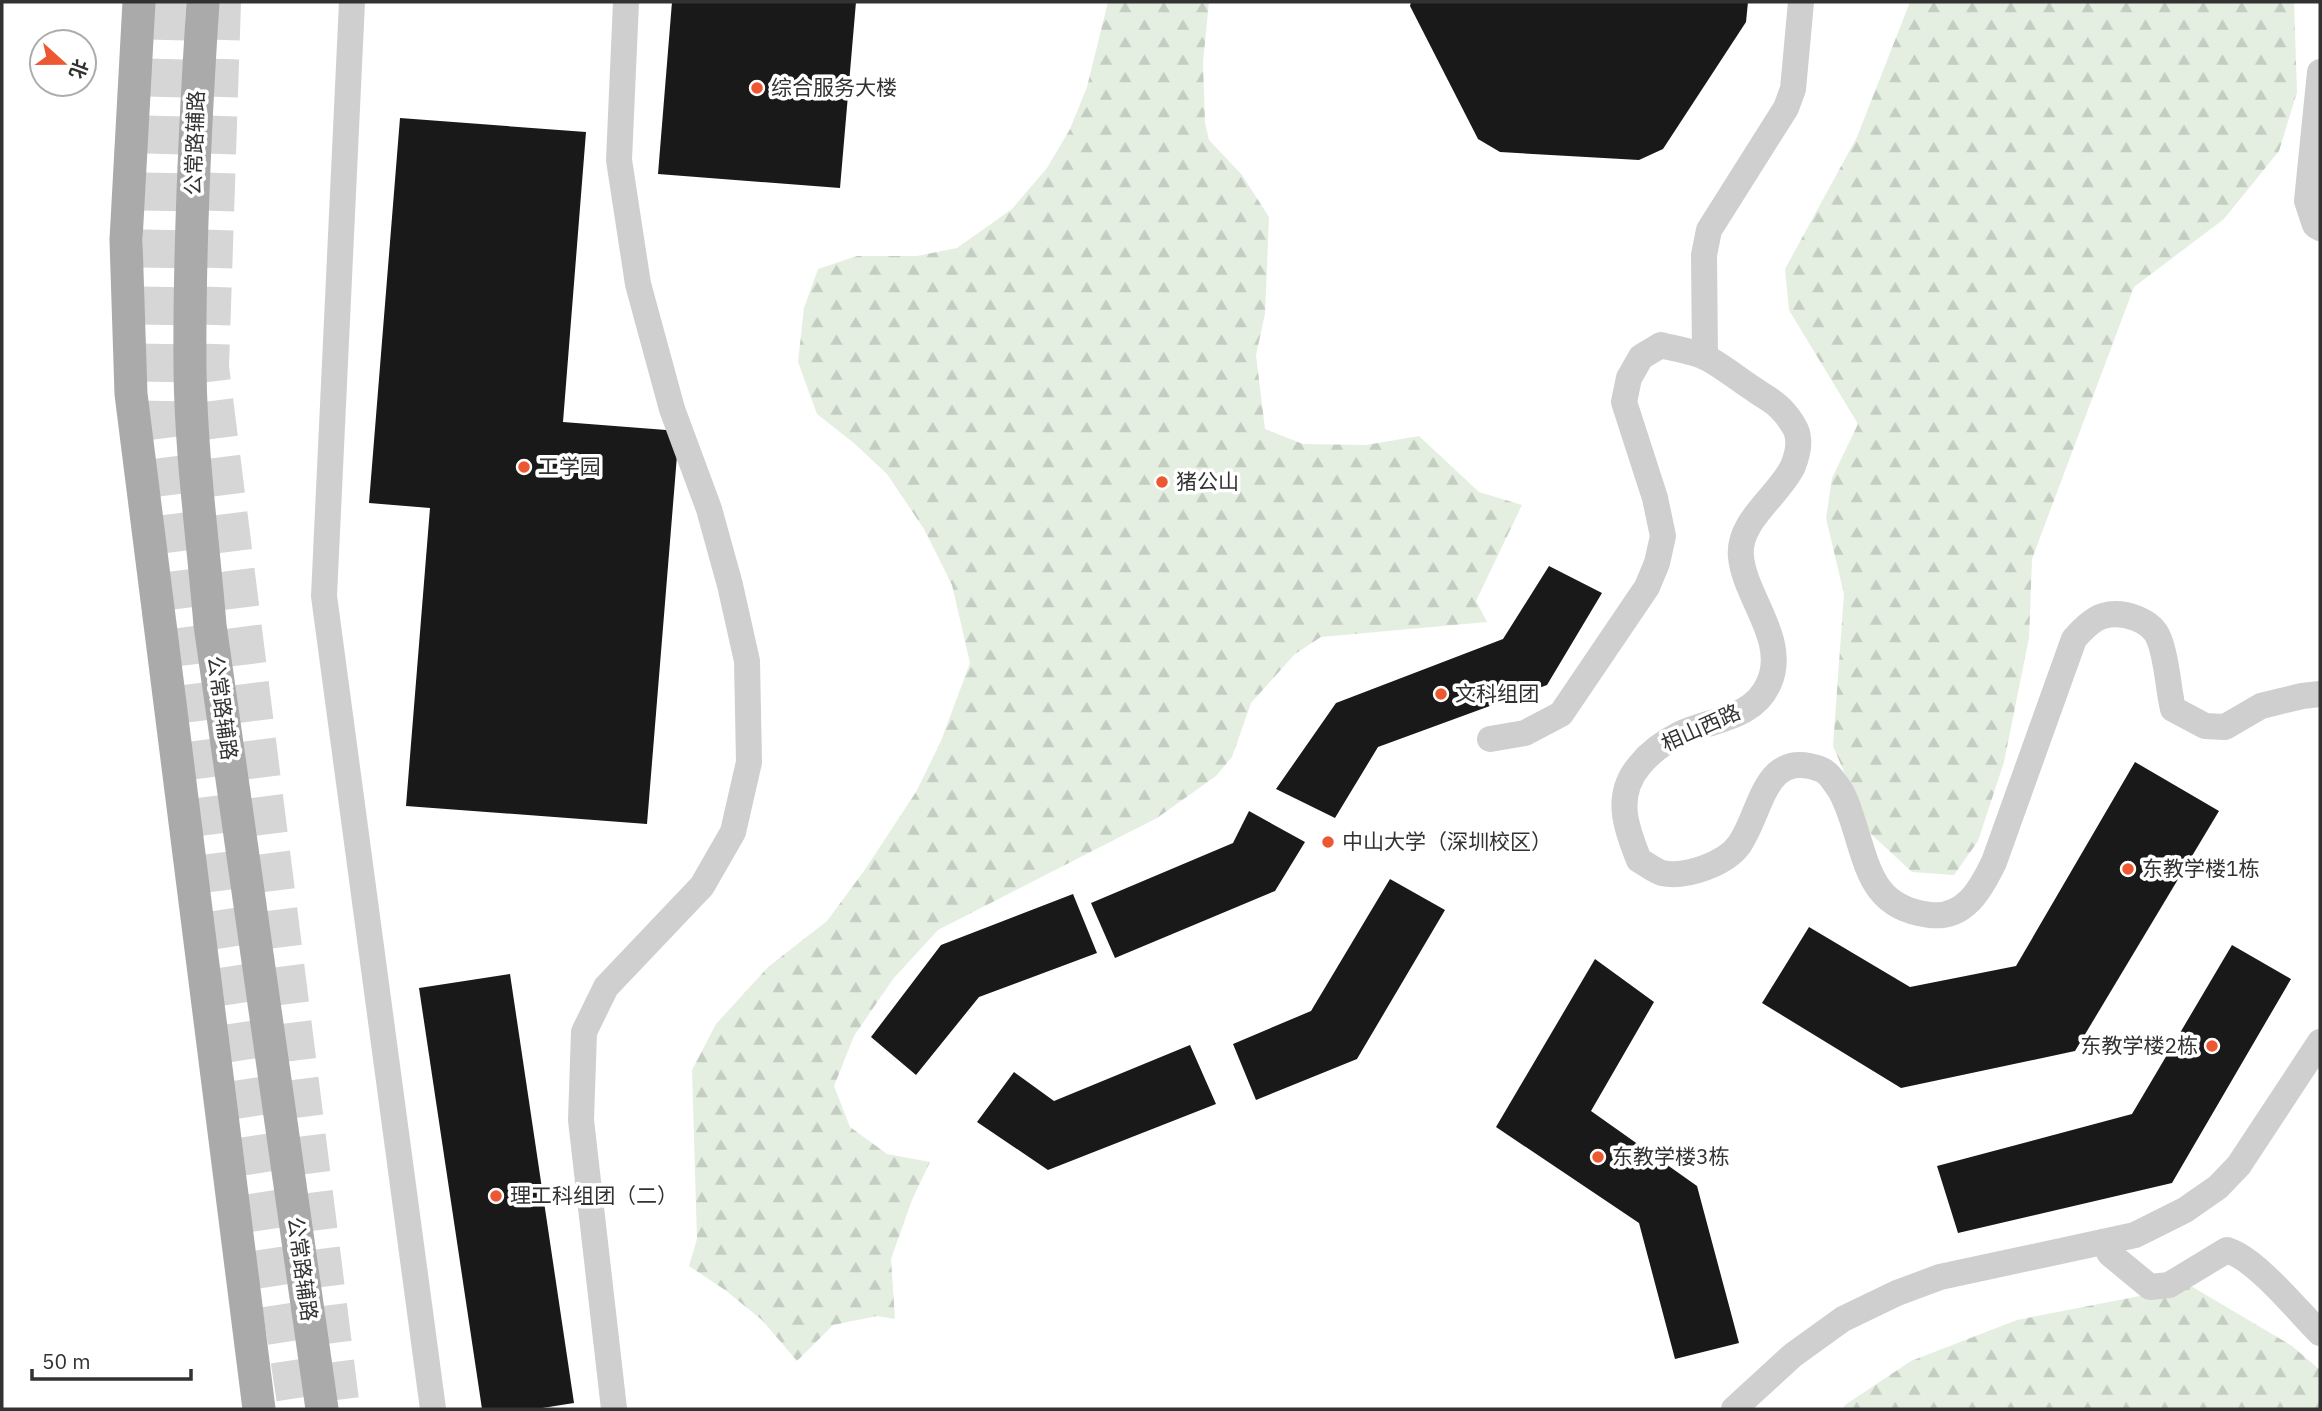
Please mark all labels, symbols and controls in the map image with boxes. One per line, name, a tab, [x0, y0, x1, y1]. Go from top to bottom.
north arrow	[28, 28, 98, 98]
text: 北	[64, 56, 93, 82]
place label: 综合服务大楼	[771, 73, 897, 101]
marker: 综合服务大楼	[749, 80, 765, 96]
street label: 公常路辅路	[178, 90, 210, 196]
place label: 工学园	[538, 452, 601, 480]
marker: 工学园	[516, 459, 532, 475]
place label: 猪公山	[1176, 467, 1239, 495]
marker: 猪公山	[1154, 474, 1170, 490]
street label: 公常路辅路	[202, 654, 244, 762]
place label: 文科组团	[1455, 679, 1539, 707]
marker: 文科组团	[1433, 686, 1449, 702]
street label: 相山西路	[1657, 697, 1745, 757]
place label: 中山大学（深圳校区）	[1342, 827, 1552, 855]
marker: 中山大学（深圳校区）	[1320, 834, 1336, 850]
place label: 东教学楼1栋	[2142, 854, 2260, 882]
marker: 东教学楼1栋	[2120, 861, 2136, 877]
place label: 东教学楼2栋	[2080, 1031, 2198, 1059]
marker: 东教学楼2栋	[2204, 1038, 2220, 1054]
place label: 东教学楼3栋	[1612, 1142, 1730, 1170]
marker: 东教学楼3栋	[1590, 1149, 1606, 1165]
place label: 理工科组团（二）	[510, 1181, 678, 1209]
marker: 理工科组团（二）	[488, 1188, 504, 1204]
street label: 公常路辅路	[282, 1215, 324, 1323]
scale bar	[32, 1338, 191, 1382]
text: 50 m	[42, 1347, 91, 1375]

